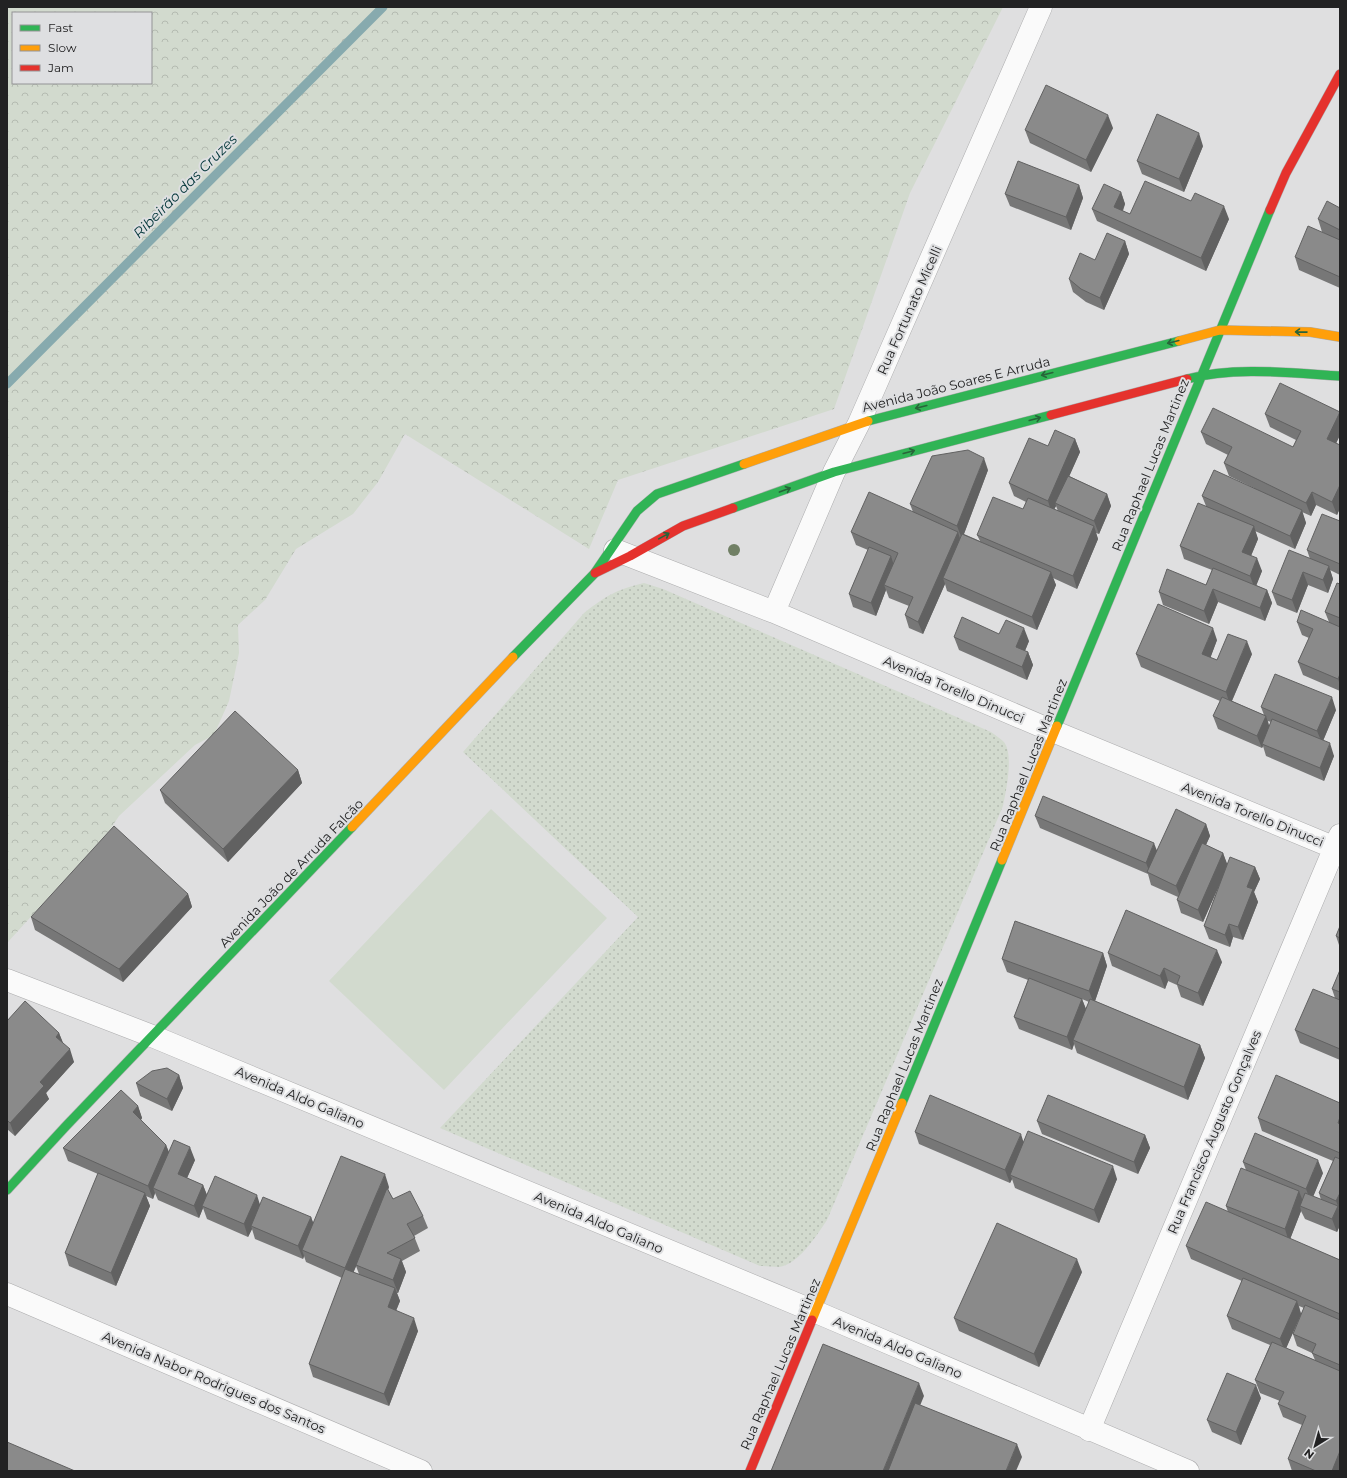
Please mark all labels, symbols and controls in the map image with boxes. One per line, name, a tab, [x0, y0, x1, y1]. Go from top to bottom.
legend	[12, 12, 152, 84]
text: Fast	[48, 20, 73, 35]
text: Slow	[48, 40, 77, 55]
text: Jam	[47, 60, 74, 75]
water label: Ribeirão das Cruzes	[129, 130, 241, 242]
street label: Rua Fortunato Micelli	[873, 243, 945, 377]
one-way arrow	[1295, 328, 1308, 335]
one-way arrow	[1167, 339, 1180, 346]
street label: Avenida João Soares E Arruda	[860, 353, 1052, 415]
one-way arrow	[1041, 371, 1054, 379]
street label: Rua Raphael Lucas Martinez	[1108, 376, 1192, 554]
one-way arrow	[915, 404, 928, 411]
one-way arrow	[1028, 415, 1041, 422]
one-way arrow	[902, 448, 915, 455]
one-way arrow	[778, 485, 790, 493]
one-way arrow	[658, 532, 670, 540]
street label: Avenida Torello Dinucci	[881, 652, 1027, 726]
street label: Rua Raphael Lucas Martinez	[986, 676, 1070, 854]
street label: Avenida Torello Dinucci	[1180, 778, 1326, 850]
street label: Avenida João de Arruda Falcão	[216, 795, 366, 951]
street label: Rua Raphael Lucas Martinez	[862, 976, 946, 1154]
street label: Rua Francisco Augusto Gonçalves	[1164, 1028, 1264, 1236]
street label: Avenida Aldo Galiano	[233, 1063, 367, 1131]
street label: Avenida Aldo Galiano	[532, 1188, 666, 1256]
street label: Rua Raphael Lucas Martinez	[737, 1276, 824, 1452]
street label: Avenida Aldo Galiano	[831, 1313, 965, 1381]
street label: Avenida Nabor Rodrigues dos Santos	[100, 1328, 328, 1436]
north arrow	[1295, 1426, 1335, 1466]
text: N	[1301, 1446, 1317, 1462]

